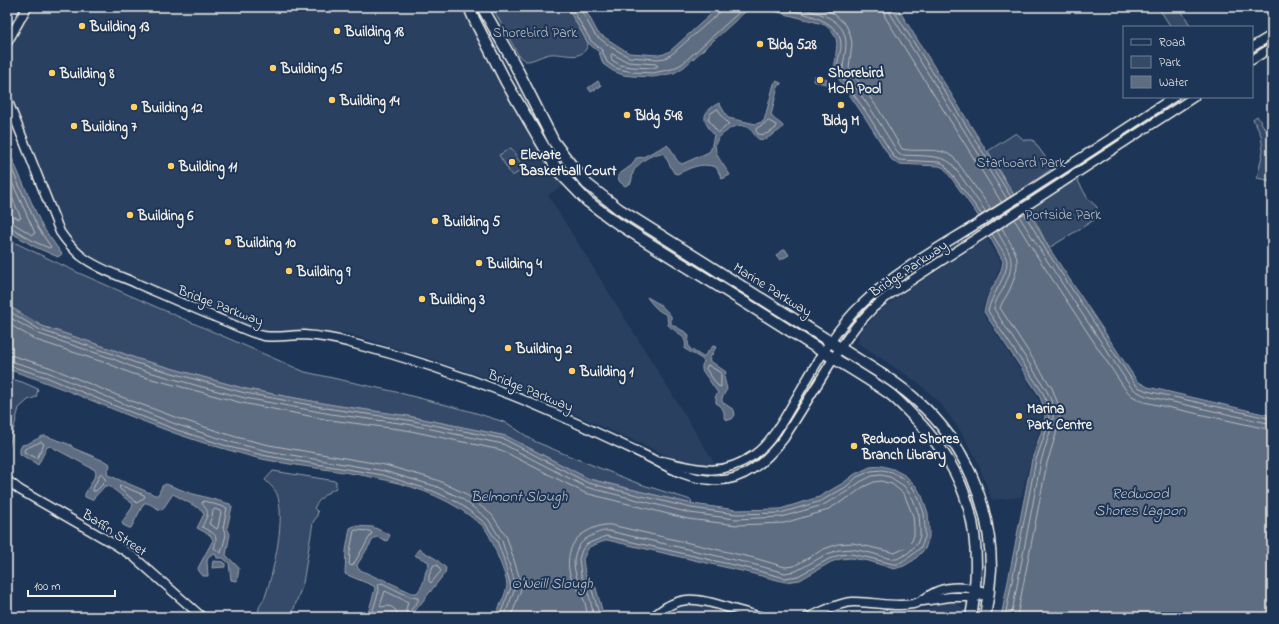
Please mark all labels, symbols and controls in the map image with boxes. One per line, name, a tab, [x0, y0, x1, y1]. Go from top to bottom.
place label: Building 13	[89, 17, 150, 40]
marker: Building 13	[77, 21, 87, 31]
place label: Building 18	[344, 22, 405, 45]
park label: Shorebird Park	[493, 23, 578, 44]
marker: Building 18	[332, 26, 342, 36]
legend	[1123, 26, 1253, 98]
text: Road	[1159, 34, 1185, 52]
place label: Bldg 528	[767, 35, 818, 58]
marker: Bldg 528	[755, 39, 765, 49]
text: Park	[1159, 54, 1181, 72]
place label: Building 15	[280, 59, 343, 82]
marker: Building 15	[268, 63, 278, 73]
place label: Shorebird HOA Pool	[828, 63, 884, 100]
place label: Building 8	[59, 64, 115, 87]
marker: Building 8	[47, 68, 57, 78]
text: Water	[1159, 74, 1188, 92]
marker: Shorebird HOA Pool	[815, 75, 825, 85]
place label: Building 14	[339, 91, 400, 114]
marker: Building 14	[327, 95, 337, 105]
place label: Building 12	[141, 98, 203, 121]
marker: Bldg M	[836, 100, 846, 110]
marker: Building 12	[129, 102, 139, 112]
place label: Bldg 548	[634, 106, 683, 129]
marker: Bldg 548	[622, 110, 632, 120]
place label: Bldg M	[821, 111, 860, 134]
place label: Building 7	[81, 117, 137, 140]
marker: Building 7	[69, 121, 79, 131]
place label: Elevate Basketball Court	[519, 145, 617, 182]
park label: Starboard Park	[977, 153, 1066, 174]
place label: Building 11	[178, 157, 238, 180]
marker: Elevate Basketball Court	[507, 157, 517, 167]
marker: Building 11	[166, 161, 176, 171]
park label: Portside Park	[1025, 205, 1102, 226]
place label: Building 6	[137, 206, 194, 229]
marker: Building 6	[125, 210, 135, 220]
place label: Building 5	[442, 212, 500, 235]
marker: Building 5	[430, 216, 440, 226]
place label: Building 10	[235, 233, 296, 256]
street label: Bridge Parkway	[865, 235, 953, 305]
marker: Building 10	[223, 237, 233, 247]
place label: Building 4	[486, 254, 542, 277]
marker: Building 4	[474, 258, 484, 268]
street label: Marine Parkway	[728, 258, 816, 324]
place label: Building 9	[296, 262, 351, 285]
marker: Building 9	[284, 266, 294, 276]
street label: Bridge Parkway	[173, 280, 266, 333]
place label: Building 3	[429, 290, 485, 313]
marker: Building 3	[417, 294, 427, 304]
place label: Building 2	[515, 339, 572, 362]
marker: Building 2	[503, 343, 513, 353]
place label: Building 1	[579, 362, 634, 385]
street label: Bridge Parkway	[483, 364, 576, 419]
marker: Building 1	[567, 366, 577, 376]
place label: Marina Park Centre	[1027, 399, 1093, 436]
marker: Marina Park Centre	[1014, 411, 1024, 421]
place label: Redwood Shores Branch Library	[861, 429, 960, 468]
marker: Redwood Shores Branch Library	[849, 441, 859, 451]
water label: Redwood Shores Lagoon	[1095, 483, 1186, 523]
water label: Belmont Slough	[471, 486, 568, 509]
street label: Baffin Street	[77, 504, 151, 562]
scale bar	[28, 572, 115, 598]
water label: O'Neill Slough	[511, 573, 594, 596]
text: 100 m	[34, 578, 61, 596]

